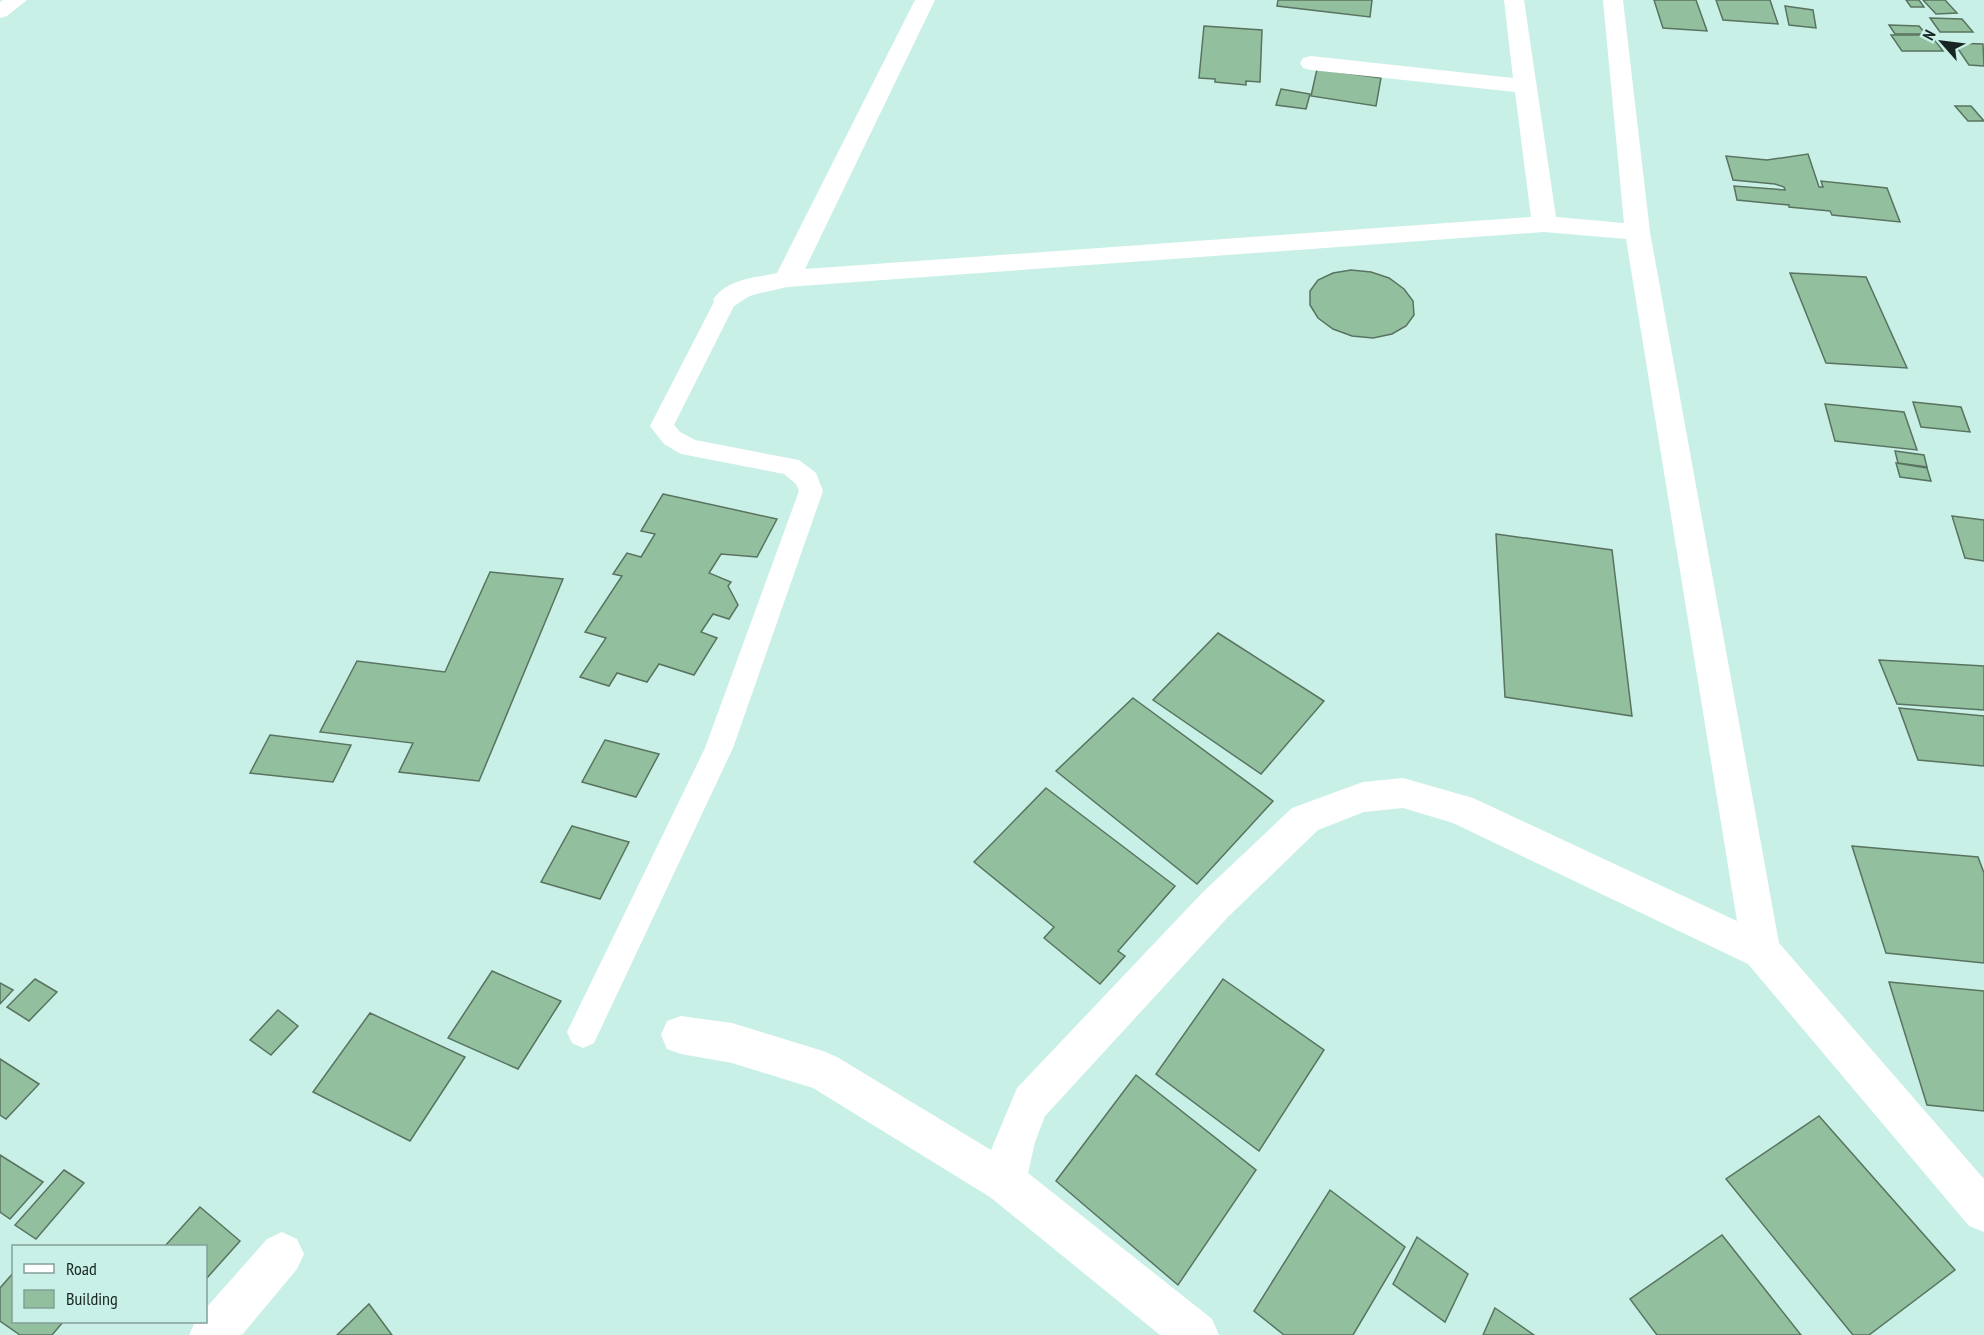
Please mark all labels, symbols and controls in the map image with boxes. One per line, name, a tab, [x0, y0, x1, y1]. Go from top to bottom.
north arrow	[1912, 12, 1972, 72]
text: N	[1918, 26, 1940, 43]
legend	[12, 1245, 207, 1323]
text: Road	[66, 1257, 97, 1280]
text: Building	[66, 1287, 118, 1310]

